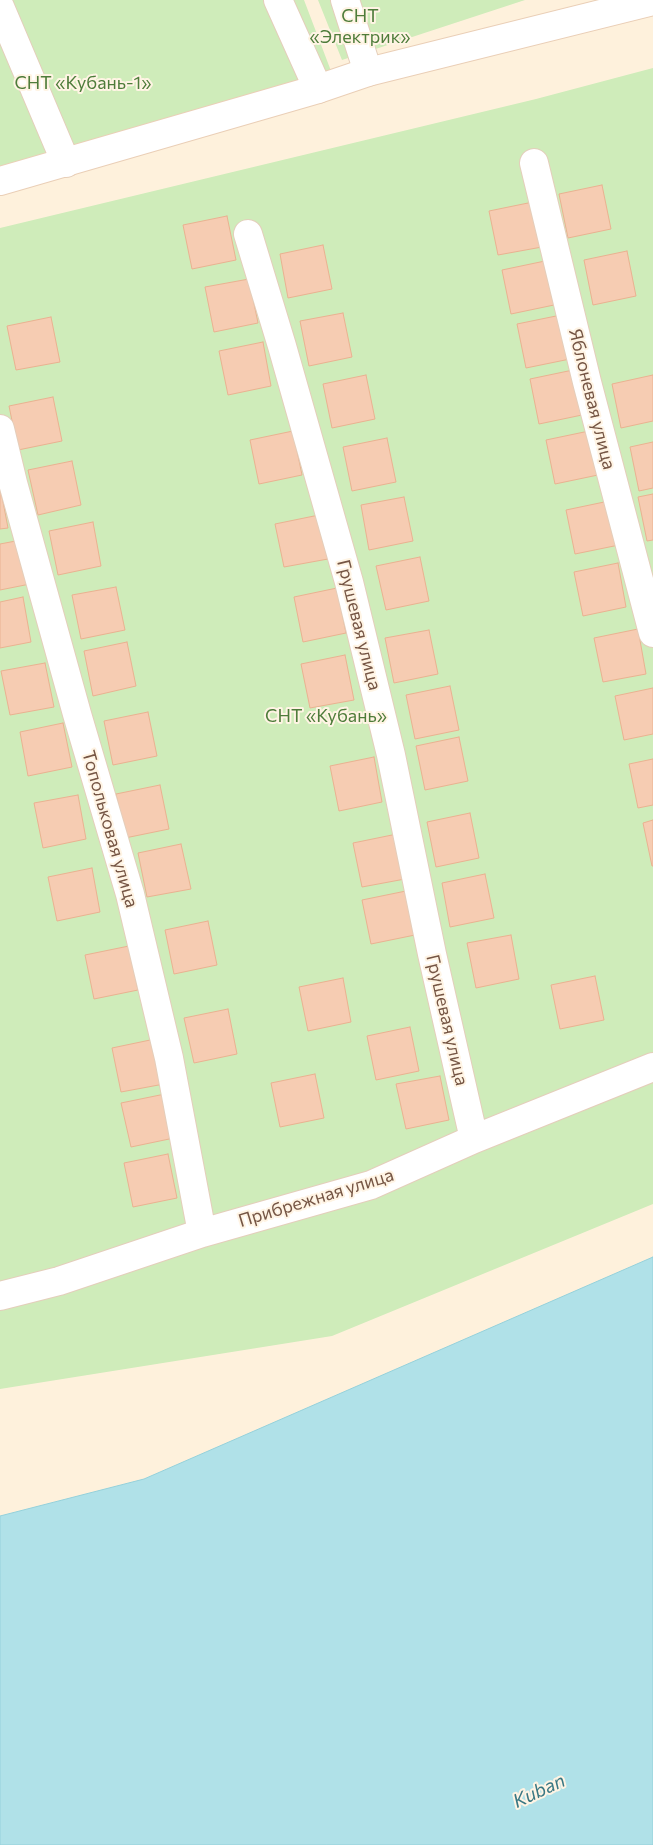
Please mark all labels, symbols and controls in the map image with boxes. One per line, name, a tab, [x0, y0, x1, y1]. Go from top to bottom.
park label: СНТ «Электрик»	[309, 5, 411, 48]
park label: СНТ «Кубань-1»	[14, 72, 152, 94]
street label: Яблоневая улица	[564, 326, 620, 472]
street label: Грушевая улица	[332, 557, 386, 693]
park label: СНТ «Кубань»	[265, 705, 387, 727]
street label: Топольковая улица	[77, 748, 143, 910]
street label: Грушевая улица	[421, 952, 473, 1088]
street label: Прибрежная улица	[236, 1164, 396, 1232]
water label: Kuban	[509, 1769, 569, 1813]

